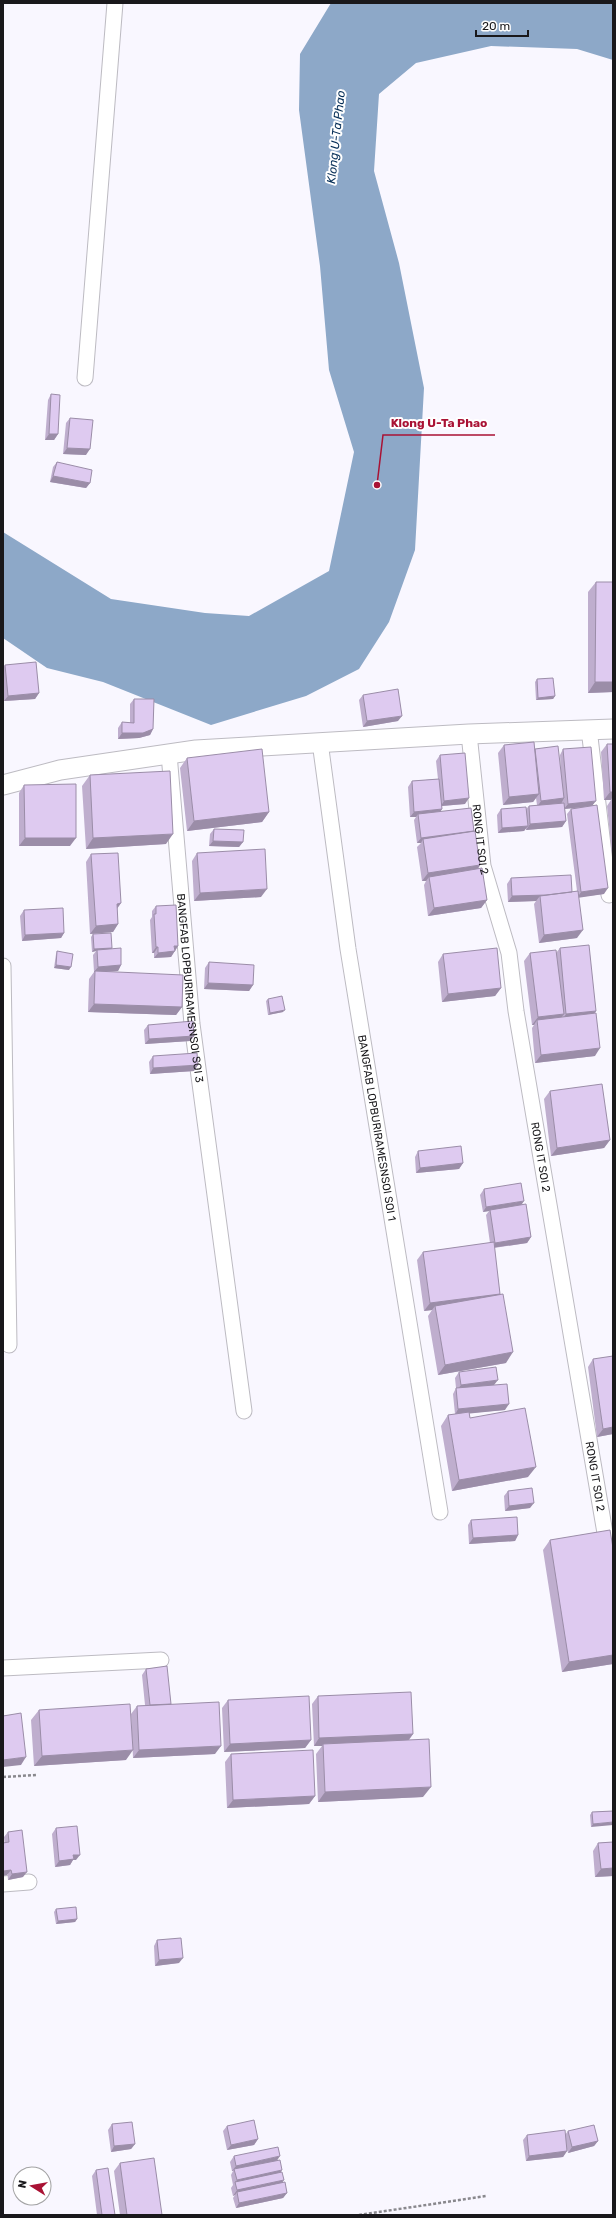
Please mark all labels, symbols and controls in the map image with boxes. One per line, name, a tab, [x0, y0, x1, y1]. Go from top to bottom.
scale bar	[476, 12, 528, 38]
text: 20 m	[482, 19, 510, 33]
water label: Klong U-Ta Phao	[324, 90, 348, 184]
callout: Klong U-Ta Phao	[383, 411, 495, 435]
text: Klong U-Ta Phao	[391, 416, 487, 430]
street label: RONG IT SOI 2	[469, 804, 491, 876]
street label: BANGFAB LOPBURIRAMESNSOI SOI 3	[174, 893, 206, 1084]
street label: BANGFAB LOPBURIRAMESNSOI SOI 1	[355, 1034, 398, 1222]
street label: RONG IT SOI 2	[528, 1121, 553, 1193]
street label: RONG IT SOI 2	[582, 1440, 607, 1512]
north arrow	[12, 2166, 52, 2206]
text: N	[16, 2179, 30, 2189]

